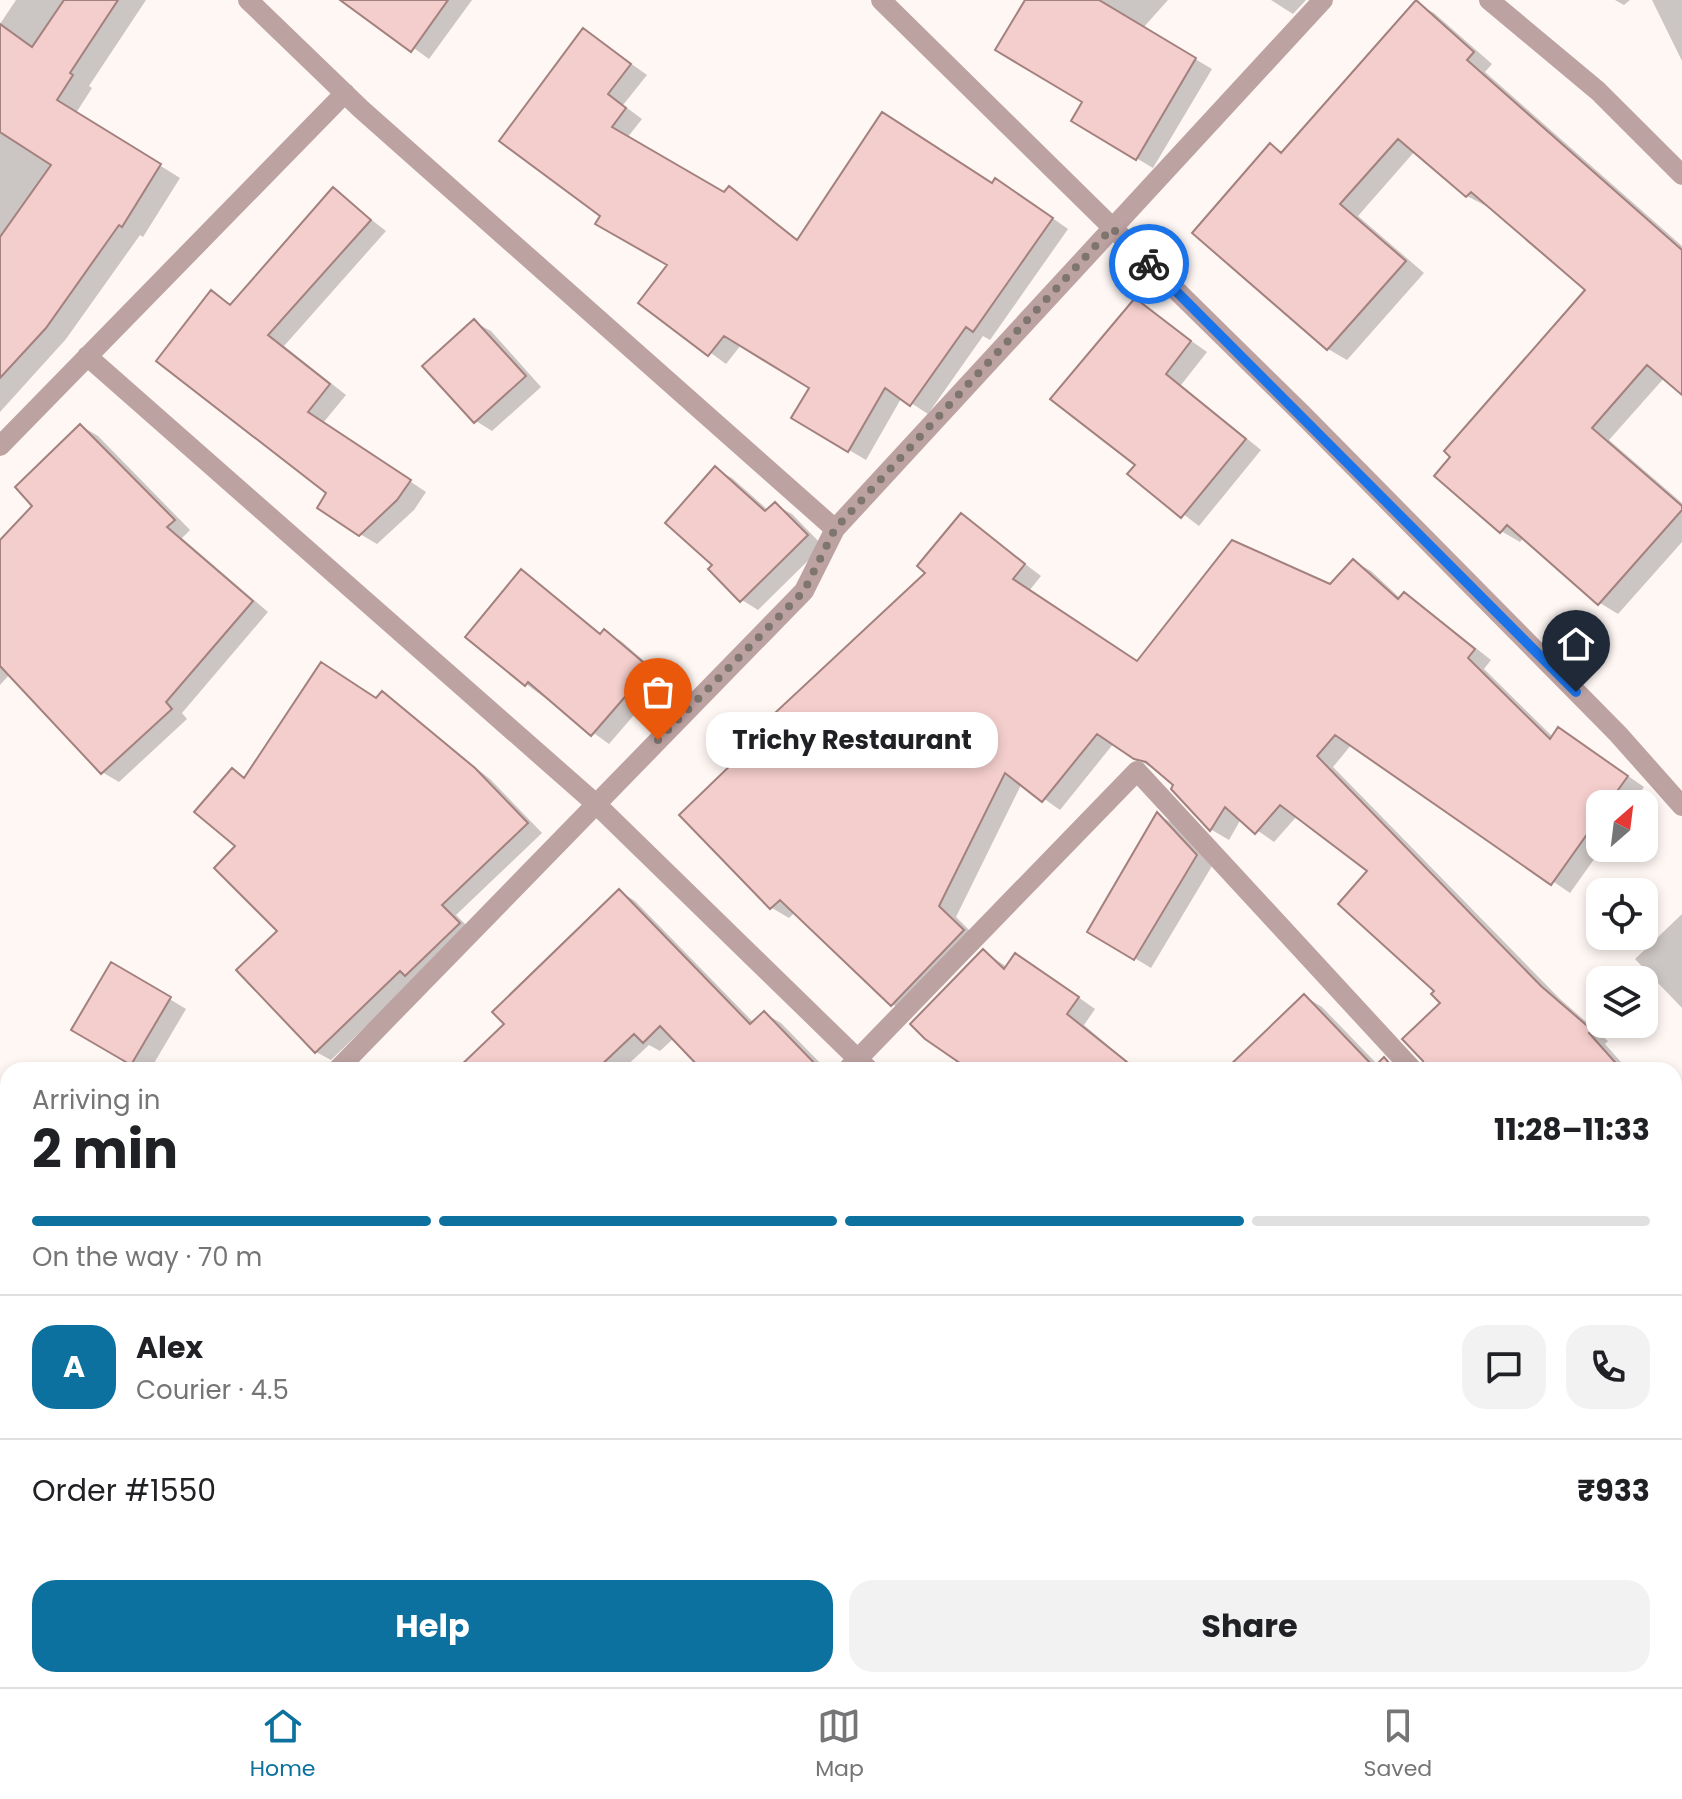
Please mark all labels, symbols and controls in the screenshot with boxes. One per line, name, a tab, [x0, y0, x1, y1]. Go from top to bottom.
courier	[1109, 224, 1189, 304]
icon: bike	[1127, 242, 1171, 286]
pin	[1542, 610, 1610, 692]
icon: home	[1554, 622, 1598, 666]
pin	[624, 658, 692, 740]
icon: bag	[636, 670, 680, 714]
callout: Trichy Restaurant	[706, 712, 998, 768]
text: Trichy Restaurant	[732, 722, 972, 758]
north arrow	[1586, 790, 1658, 862]
map controls	[1586, 790, 1658, 1038]
button: locate	[1586, 878, 1658, 950]
button: layers	[1586, 966, 1658, 1038]
text: Arriving in	[32, 1082, 161, 1118]
text: 11:28–11:33	[1494, 1108, 1650, 1151]
text: 2 min	[32, 1113, 178, 1186]
text: On the way · 70 m	[32, 1239, 262, 1275]
button: chat	[1462, 1325, 1546, 1409]
button: phone	[1566, 1325, 1650, 1409]
text: Alex	[136, 1326, 203, 1369]
text: A	[63, 1345, 85, 1388]
text: Courier · 4.5	[136, 1372, 289, 1408]
text: Order #1550	[32, 1469, 216, 1512]
text: ₹933	[1577, 1469, 1650, 1512]
button: Help	[32, 1580, 833, 1672]
button: Share	[849, 1580, 1650, 1672]
tab: Home	[250, 1704, 315, 1785]
tab: Map	[815, 1704, 864, 1785]
tab: Saved	[1364, 1704, 1432, 1785]

